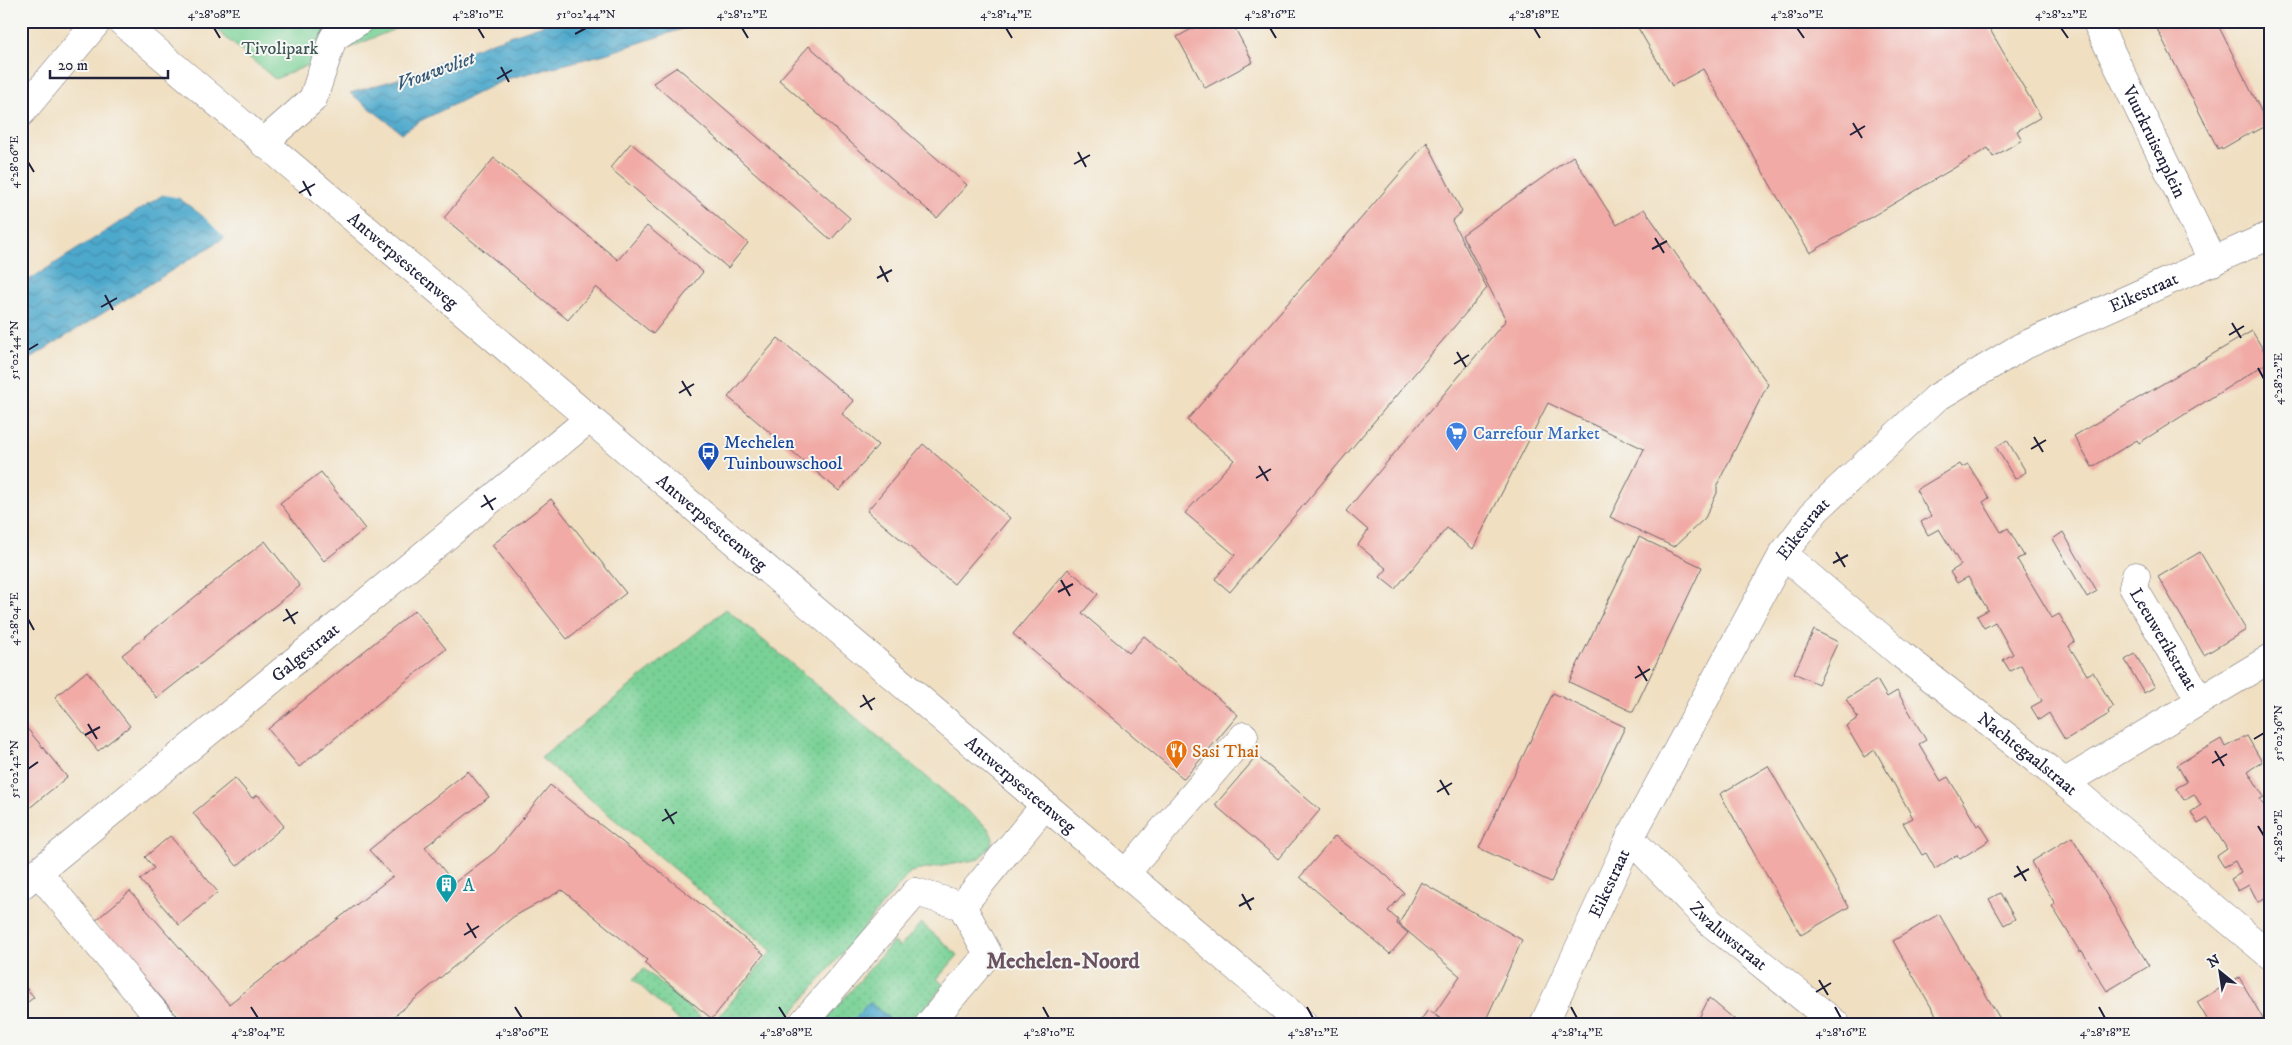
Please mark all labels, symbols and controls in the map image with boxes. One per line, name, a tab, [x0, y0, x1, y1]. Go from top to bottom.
text: 4°28'08"E	[188, 7, 241, 22]
text: 4°28'10"E	[453, 7, 504, 22]
text: 51°02'44"N	[556, 7, 616, 22]
text: 4°28'12"E	[717, 7, 768, 22]
text: 4°28'14"E	[980, 7, 1032, 22]
text: 4°28'16"E	[1245, 7, 1296, 22]
text: 4°28'18"E	[1509, 7, 1560, 22]
text: 4°28'20"E	[1771, 7, 1824, 22]
text: 4°28'22"E	[2035, 7, 2087, 22]
park label: Tivolipark	[242, 38, 319, 60]
water label: Vrouwvliet	[393, 46, 479, 96]
scale bar	[50, 48, 168, 80]
text: 20 m	[58, 56, 88, 75]
street label: Vuurkruisenplein	[2117, 81, 2190, 202]
text: 4°28'06"E	[7, 135, 22, 188]
street label: Antwerpsesteenweg	[343, 208, 463, 314]
street label: Eikestraat	[2106, 268, 2182, 318]
text: 51°02'44"N	[7, 320, 22, 380]
text: 4°28'22"E	[2271, 353, 2286, 405]
supermarket icon: Carrefour Market	[1445, 421, 1469, 452]
place label: Carrefour Market	[1473, 423, 1600, 445]
place label: Mechelen Tuinbouwschool	[724, 432, 843, 475]
bus stop icon: Mechelen Tuinbouwschool	[696, 440, 720, 471]
street label: Antwerpsesteenweg	[651, 470, 771, 577]
street label: Eikestraat	[1773, 493, 1835, 564]
street label: Leeuwerikstraat	[2124, 584, 2202, 695]
text: 4°28'04"E	[7, 592, 22, 646]
street label: Galgestraat	[267, 619, 345, 687]
text: 51°02'36"N	[2271, 705, 2286, 761]
street label: Nachtegaalstraat	[1973, 708, 2082, 801]
street label: Antwerpsesteenweg	[960, 732, 1080, 839]
restaurant icon: Sasi Thai	[1164, 739, 1188, 770]
text: 51°02'42"N	[7, 740, 22, 798]
place label: Sasi Thai	[1192, 741, 1259, 763]
text: 4°28'20"E	[2271, 809, 2286, 862]
street label: Eikestraat	[1585, 846, 1635, 922]
building icon: A	[435, 873, 459, 904]
place label: A	[463, 875, 475, 897]
street label: Zwaluwstraat	[1684, 897, 1771, 976]
district label: Mechelen-Noord	[986, 948, 1141, 975]
north arrow	[2194, 948, 2244, 998]
text: N	[2205, 951, 2224, 972]
text: 4°28'04"E	[231, 1025, 285, 1040]
text: 4°28'06"E	[496, 1025, 549, 1040]
text: 4°28'08"E	[760, 1025, 813, 1040]
text: 4°28'10"E	[1024, 1025, 1075, 1040]
text: 4°28'12"E	[1288, 1025, 1339, 1040]
text: 4°28'14"E	[1551, 1025, 1603, 1040]
text: 4°28'16"E	[1816, 1025, 1867, 1040]
text: 4°28'18"E	[2080, 1025, 2131, 1040]

